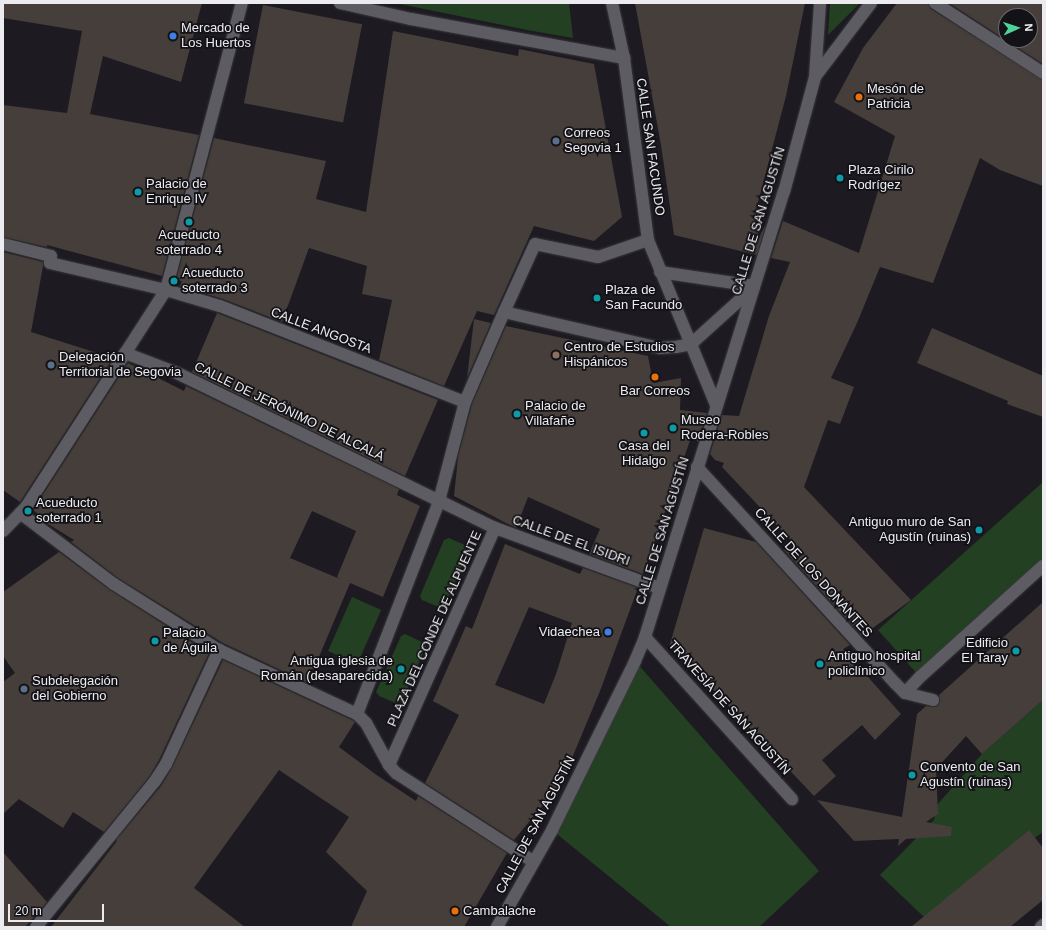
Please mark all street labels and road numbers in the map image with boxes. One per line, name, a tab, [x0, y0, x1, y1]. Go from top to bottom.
street label: CALLE SAN FACUNDO	[633, 77, 667, 217]
street label: CALLE DE SAN AGUSTÍN	[729, 145, 789, 297]
street label: CALLE ANGOSTA	[268, 304, 374, 358]
street label: CALLE DE JERÓNIMO DE ALCALÁ	[191, 359, 387, 465]
street label: CALLE DE SAN AGUSTÍN	[633, 455, 693, 607]
street label: CALLE DE LOS DONANTES	[751, 505, 875, 641]
street label: CALLE DE EL ISIDRI	[510, 512, 632, 570]
street label: PLAZA DEL CONDE DE ALPUENTE	[384, 528, 486, 730]
street label: TRAVESÍA DE SAN AGUSTÍN	[664, 637, 794, 779]
street label: CALLE DE SAN AGUSTÍN	[493, 753, 579, 897]

